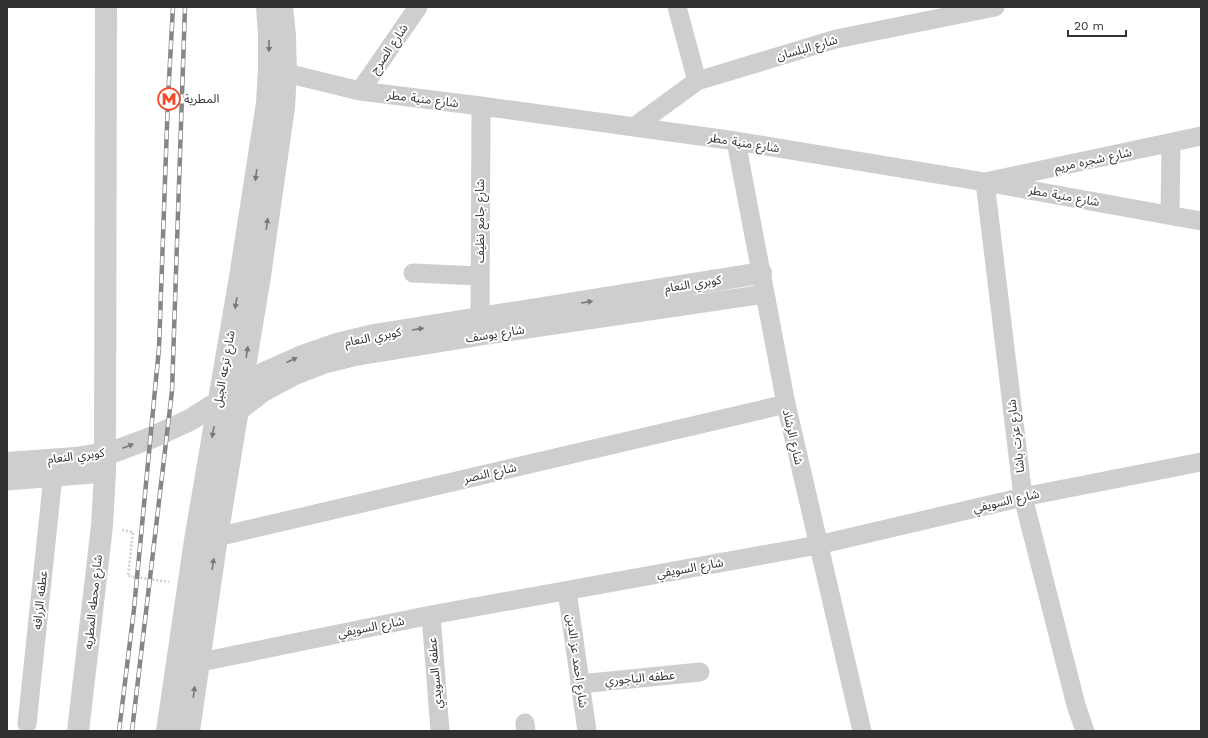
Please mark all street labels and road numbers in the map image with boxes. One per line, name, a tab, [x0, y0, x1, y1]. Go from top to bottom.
street label: شارع الصرح	[367, 21, 412, 78]
street label: شارع البلسان	[775, 33, 840, 65]
street label: شارع منية مطر	[385, 88, 460, 112]
street label: شارع منية مطر	[706, 130, 781, 158]
street label: شارع شجره مريم	[1053, 145, 1133, 177]
street label: شارع جامع نظيف	[473, 179, 489, 263]
street label: شارع منية مطر	[1026, 183, 1101, 211]
street label: كوبري النعام	[664, 272, 724, 298]
street label: شارع يوسف	[465, 322, 526, 348]
street label: كوبري النعام	[343, 324, 404, 352]
street label: شارع ترعه الجبل	[210, 329, 240, 409]
street label: شارع عزت باشا	[1005, 398, 1029, 474]
street label: شارع الرشاد	[778, 408, 806, 467]
street label: كوبري النعام	[47, 445, 107, 469]
street label: شارع النصر	[461, 460, 518, 488]
street label: شارع السويفي	[971, 487, 1041, 518]
street label: شارع محطه المطريه	[81, 554, 107, 650]
street label: شارع السويفي	[655, 555, 725, 584]
street label: عطفه الزرافه	[30, 570, 50, 630]
street label: شارع احمد عز الدين	[562, 613, 591, 709]
street label: شارع السويفي	[336, 614, 406, 643]
street label: عطفه السويدي	[425, 637, 448, 709]
street label: عطفه الباجوري	[604, 668, 676, 691]

